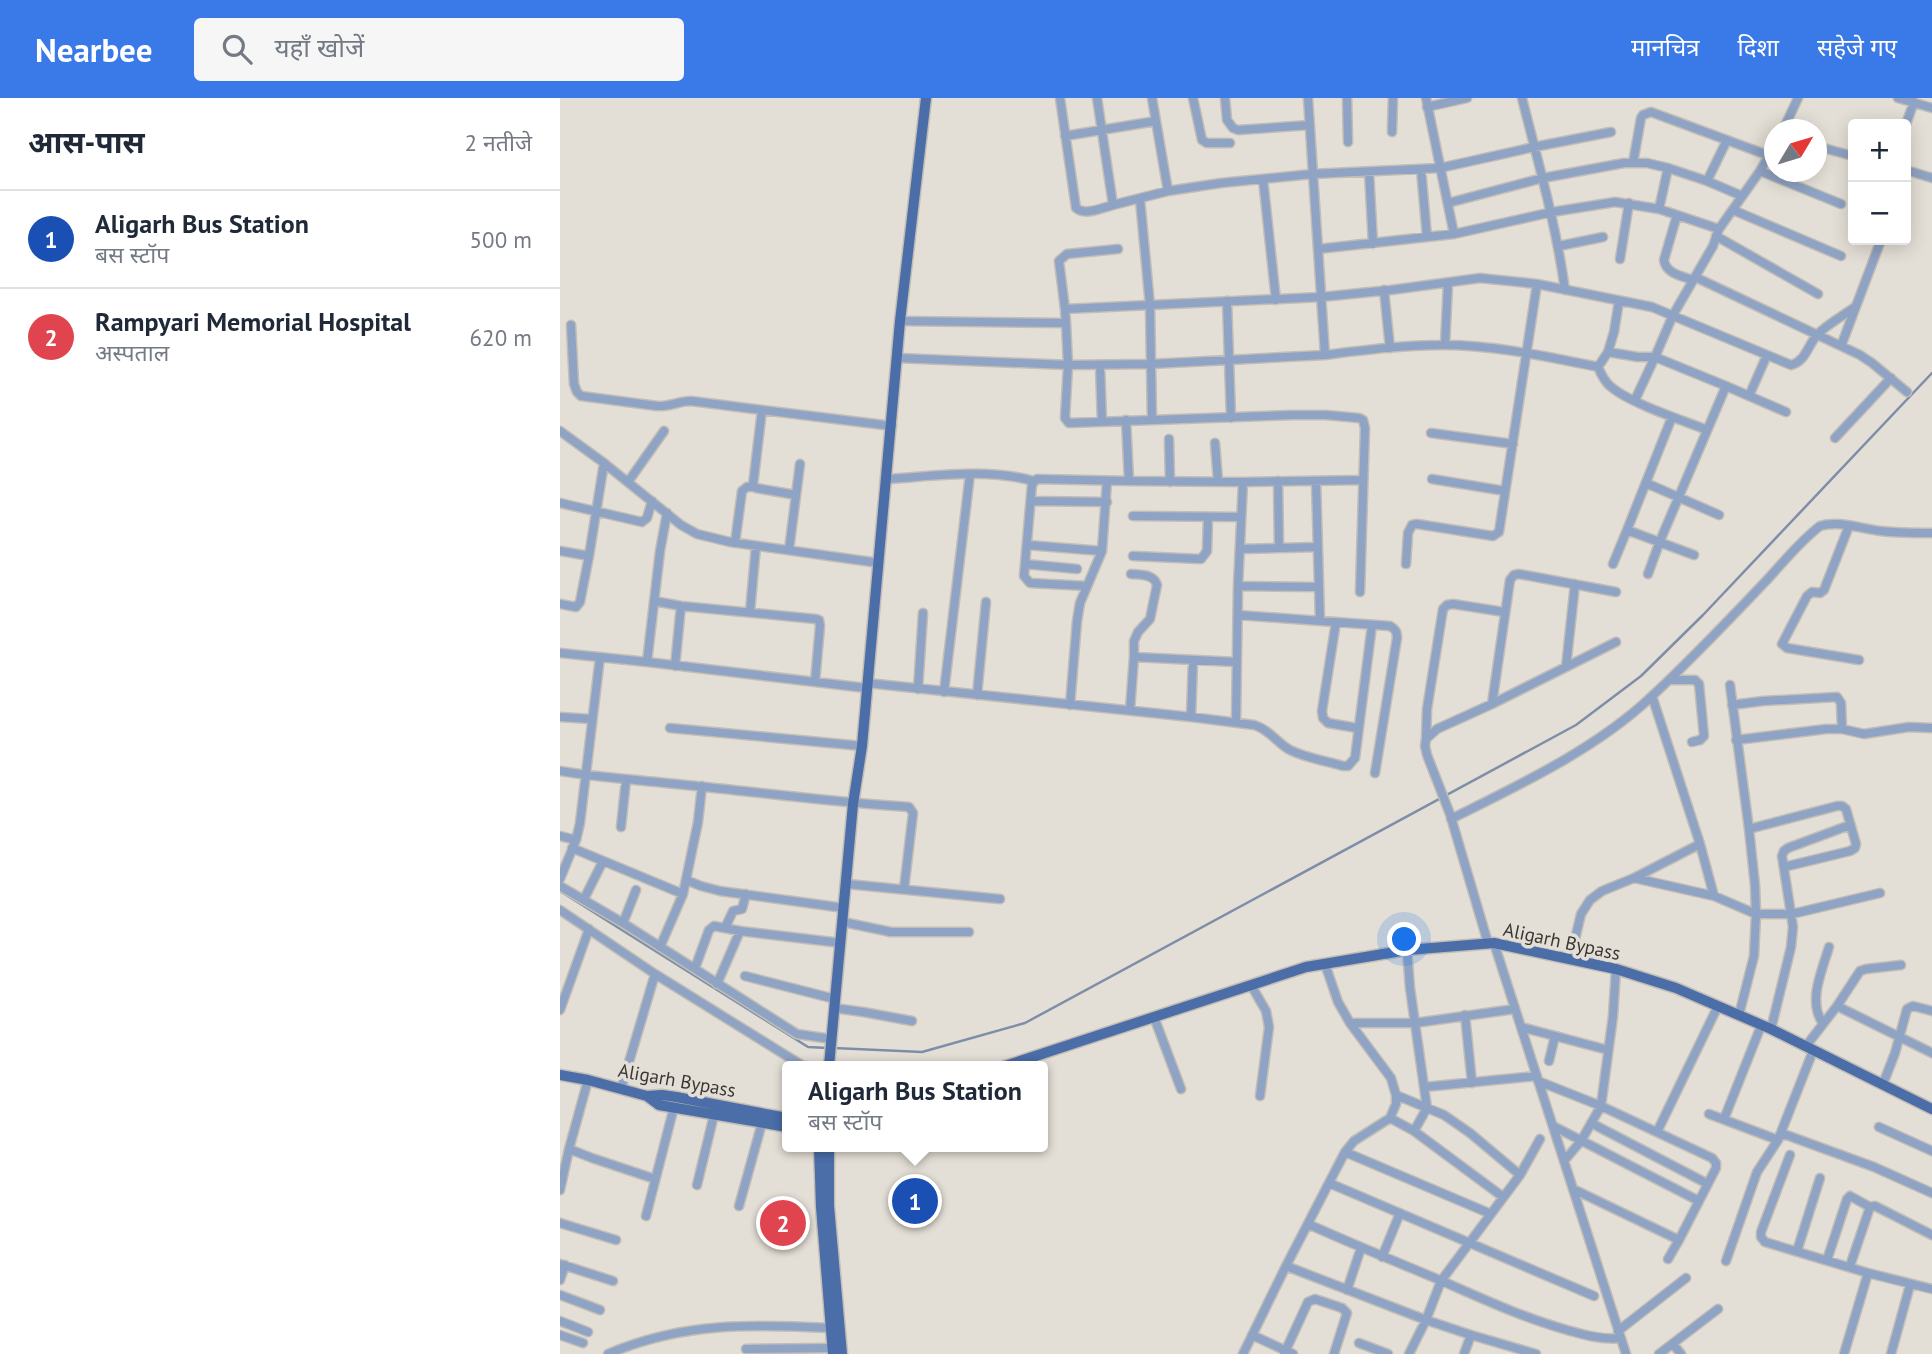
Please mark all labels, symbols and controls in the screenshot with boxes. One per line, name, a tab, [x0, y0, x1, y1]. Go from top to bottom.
search box	[194, 18, 684, 81]
text: Nearbee	[35, 28, 152, 71]
icon: search	[218, 30, 256, 68]
text: यहाँ खोजें	[274, 31, 364, 64]
text: मानचित्र	[1631, 32, 1700, 63]
text: दिशा	[1738, 32, 1779, 63]
text: सहेजे गए	[1817, 32, 1897, 63]
north arrow	[1764, 119, 1827, 182]
map controls	[1848, 119, 1911, 245]
button: +	[1848, 119, 1911, 182]
text: आस-पास	[28, 122, 145, 161]
text: 2 नतीजे	[464, 128, 532, 157]
button: −	[1848, 182, 1911, 245]
text: Aligarh Bus Station	[95, 207, 309, 240]
text: 1	[44, 225, 58, 254]
text: 500 m	[470, 225, 532, 254]
text: बस स्टॉप	[95, 240, 169, 269]
text: Rampyari Memorial Hospital	[95, 305, 411, 338]
text: 2	[44, 323, 58, 352]
text: 620 m	[470, 323, 532, 352]
text: अस्पताल	[95, 338, 169, 367]
street label: Aligarh Bypass	[1501, 917, 1623, 965]
your location	[1387, 922, 1421, 956]
street label: Aligarh Bypass	[616, 1058, 738, 1102]
popup	[782, 1061, 1048, 1152]
text: Aligarh Bus Station	[808, 1074, 1022, 1107]
text: बस स्टॉप	[808, 1107, 882, 1136]
pin: 1	[892, 1175, 938, 1227]
pin: 2	[760, 1197, 806, 1249]

